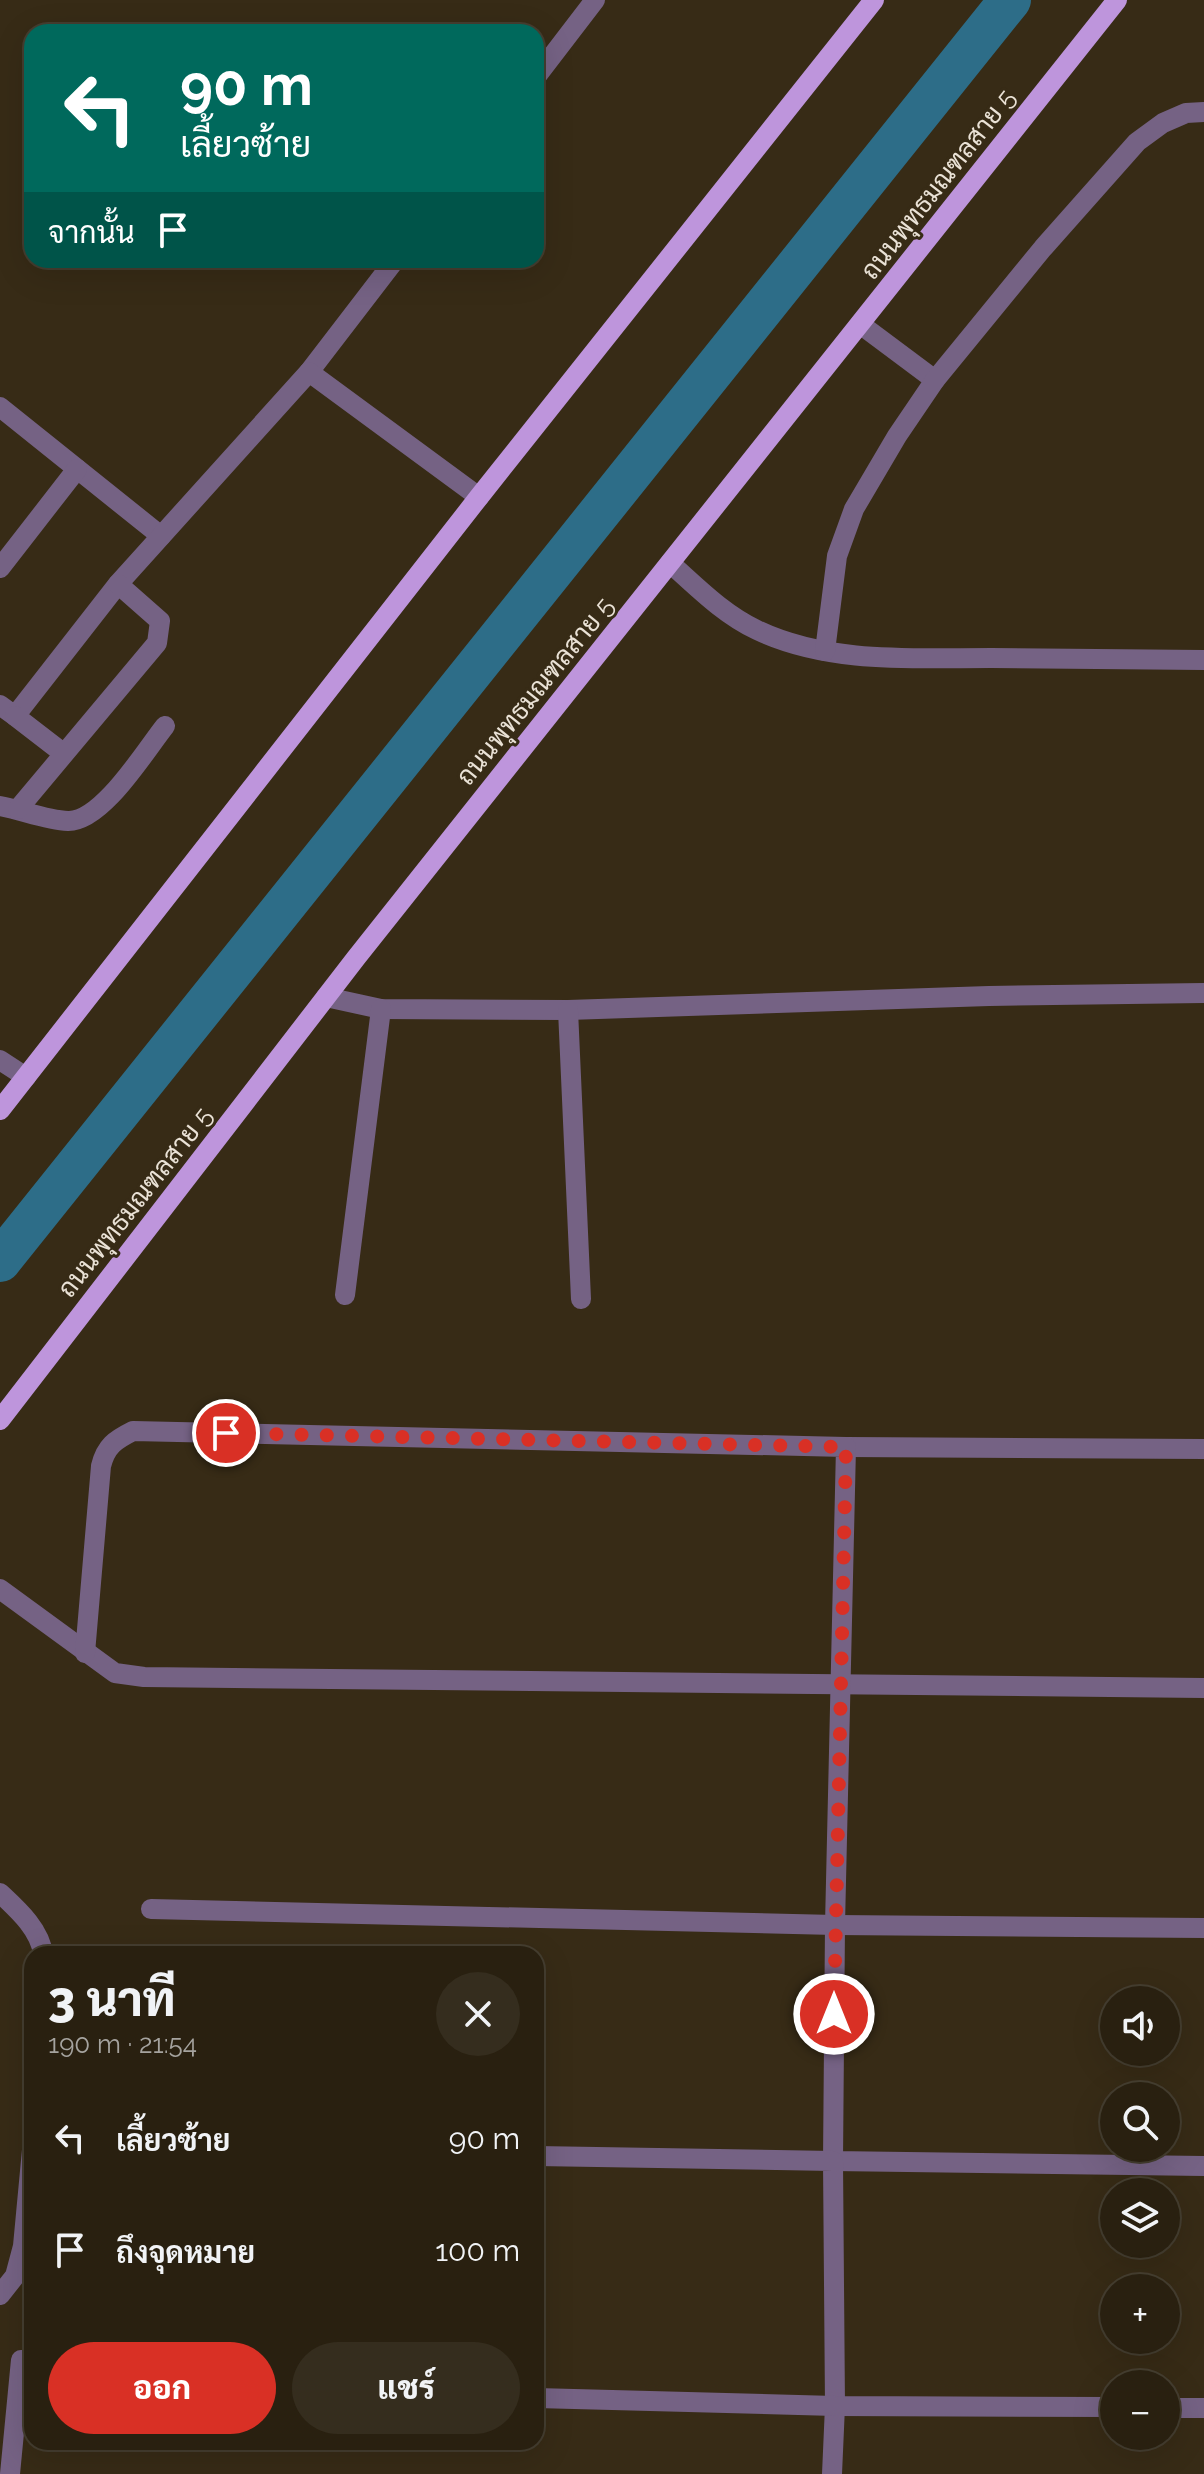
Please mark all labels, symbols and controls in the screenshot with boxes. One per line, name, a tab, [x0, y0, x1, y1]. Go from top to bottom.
text: 90 m	[180, 52, 313, 118]
icon: left	[48, 56, 152, 160]
street label: ถนนพุทธมณฑลสาย 5	[855, 83, 1024, 287]
text: เลี้ยวซ้าย	[180, 123, 311, 165]
icon: arrive	[151, 208, 195, 252]
text: จากนั้น	[48, 215, 135, 250]
street label: ถนนพุทธมณฑลสาย 5	[450, 591, 622, 793]
street label: ถนนพุทธมณฑลสาย 5	[52, 1101, 221, 1305]
pin	[192, 1399, 260, 1467]
icon: arrive	[204, 1411, 248, 1455]
text: 3 นาที	[48, 1971, 176, 2027]
button: close	[436, 1972, 520, 2056]
position arrow	[792, 1972, 876, 2056]
map controls	[1100, 1986, 1180, 2450]
button: sound	[1100, 1986, 1180, 2066]
text: 190 m · 21:54	[48, 2029, 197, 2059]
button: search	[1100, 2082, 1180, 2162]
icon: left	[48, 2116, 92, 2160]
text: 90 m	[449, 2121, 520, 2156]
text: เลี้ยวซ้าย	[116, 2123, 230, 2158]
button: layers	[1100, 2178, 1180, 2258]
icon: arrive	[48, 2228, 92, 2272]
text: 100 m	[435, 2233, 520, 2268]
text: ถึงจุดหมาย	[116, 2235, 255, 2270]
button: +	[1100, 2274, 1180, 2354]
button: ออก	[48, 2342, 276, 2434]
button: แชร์	[292, 2342, 520, 2434]
button: −	[1100, 2370, 1180, 2450]

